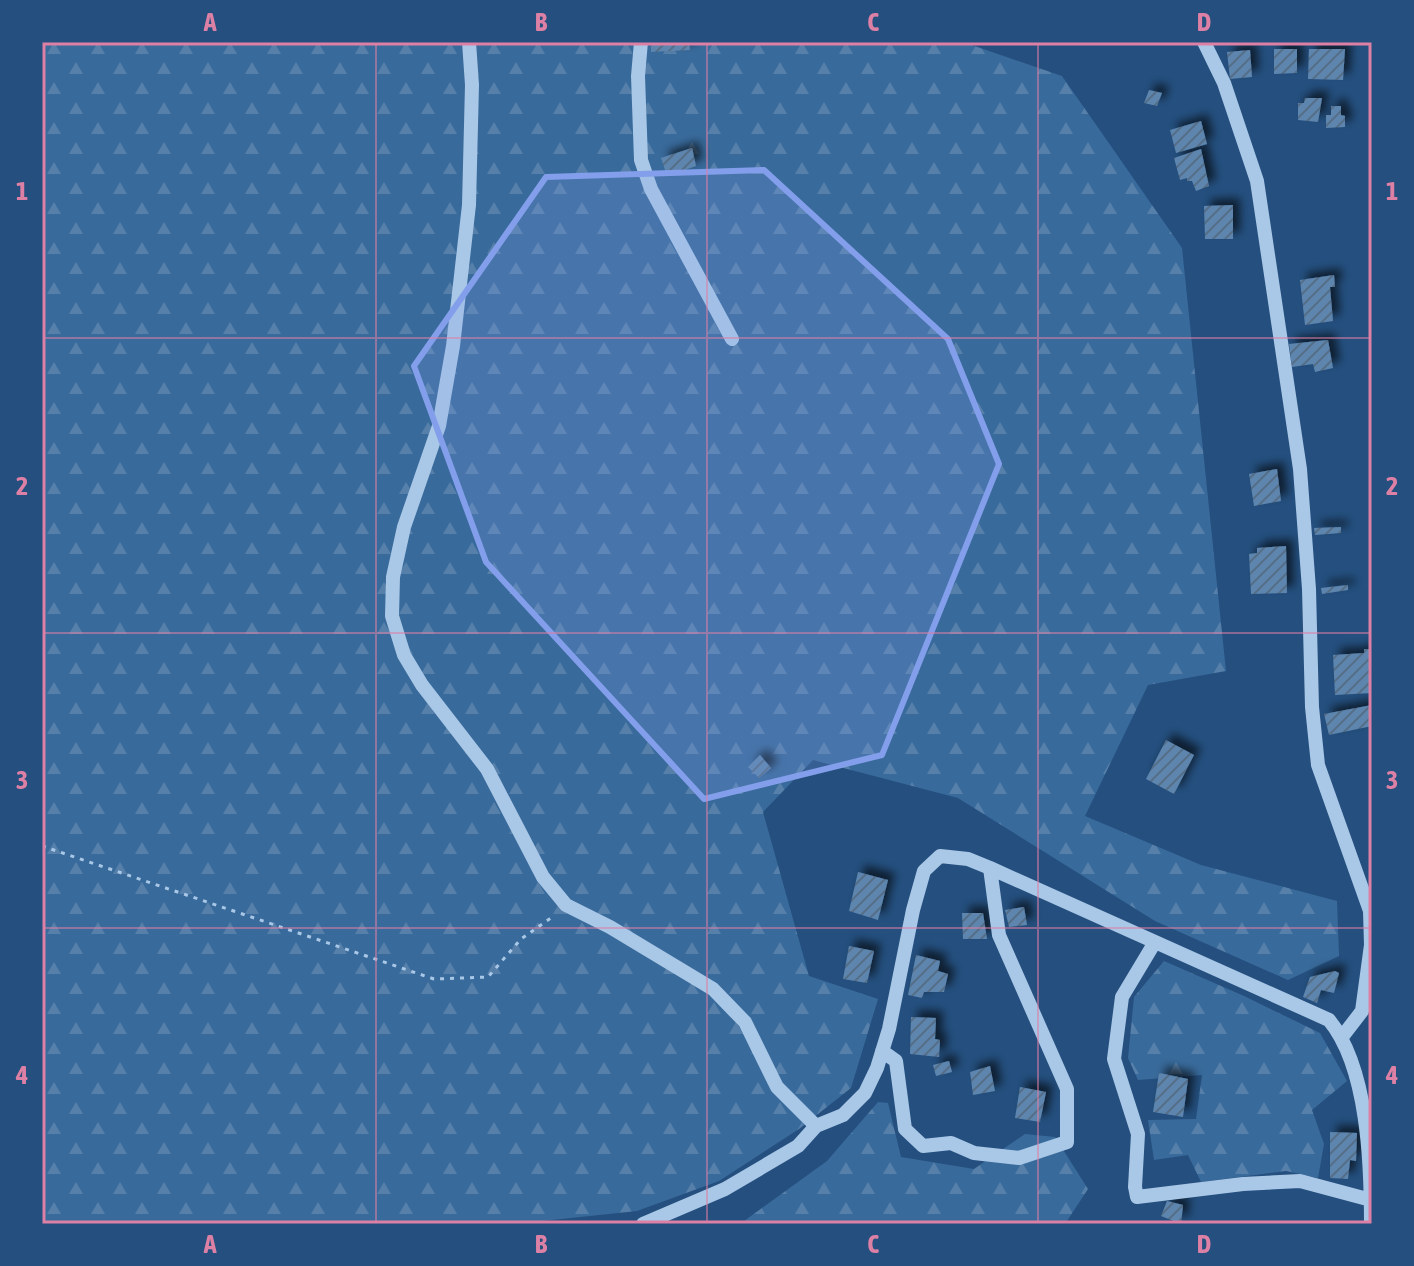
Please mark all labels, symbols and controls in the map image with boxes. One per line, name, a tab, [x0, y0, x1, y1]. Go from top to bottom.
text: A	[203, 7, 217, 37]
text: B	[535, 7, 548, 37]
text: C	[867, 7, 879, 37]
text: D	[1197, 7, 1211, 37]
text: 1	[16, 176, 28, 206]
text: 1	[1386, 176, 1398, 206]
text: 2	[16, 471, 28, 501]
text: 2	[1386, 471, 1398, 501]
text: 3	[16, 765, 28, 795]
text: 3	[1386, 765, 1398, 795]
text: 4	[15, 1060, 28, 1090]
text: 4	[1385, 1060, 1398, 1090]
text: A	[203, 1229, 217, 1259]
text: B	[535, 1229, 548, 1259]
text: C	[867, 1229, 879, 1259]
text: D	[1197, 1229, 1211, 1259]

